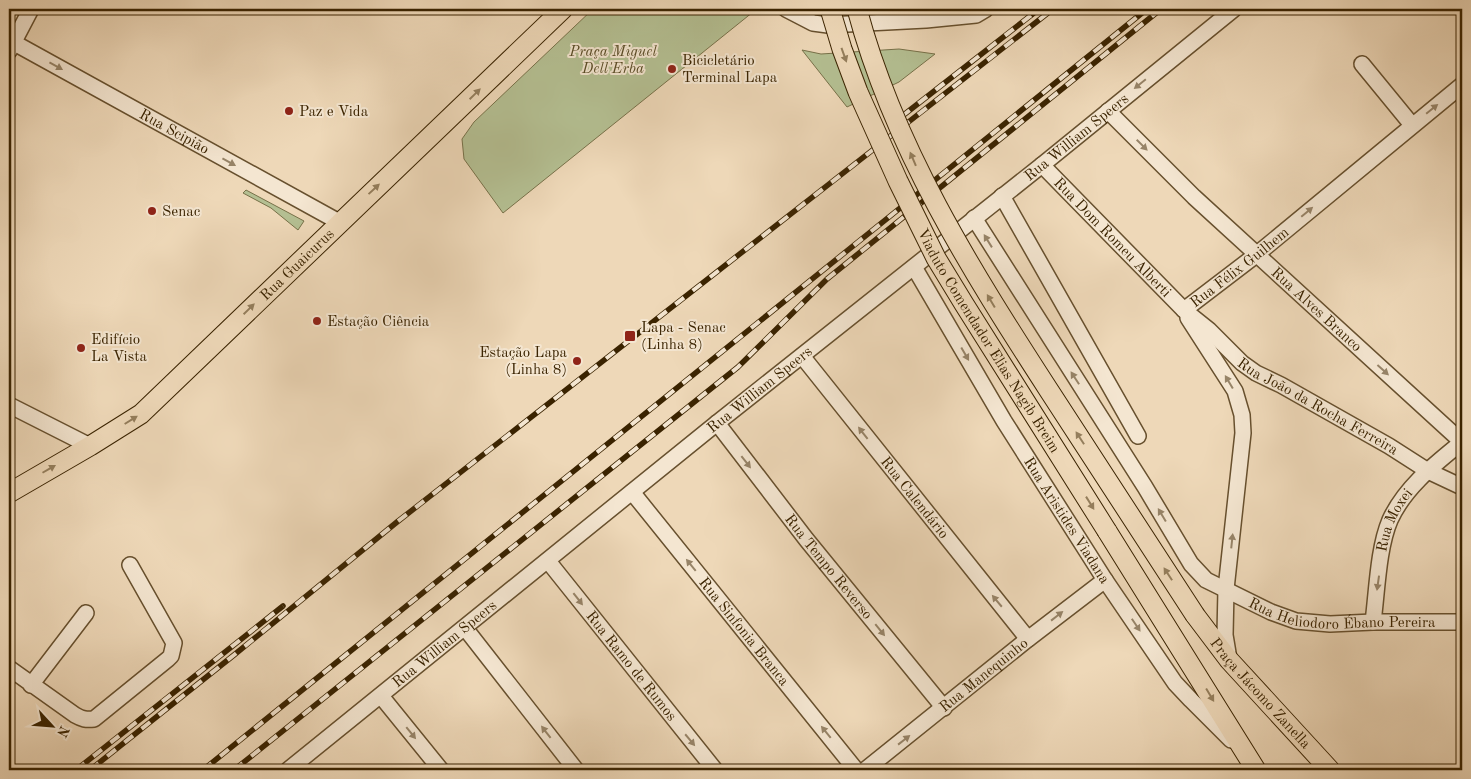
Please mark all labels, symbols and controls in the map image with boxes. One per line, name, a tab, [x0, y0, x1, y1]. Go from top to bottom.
park label: Praça Miguel Dell'Erba	[568, 45, 657, 77]
one-way arrow	[841, 48, 848, 63]
place label: Bicicletário Terminal Lapa	[682, 54, 778, 86]
one-way arrow	[49, 62, 63, 70]
marker: Bicicletário Terminal Lapa	[666, 63, 678, 75]
one-way arrow	[1134, 79, 1147, 90]
one-way arrow	[469, 88, 481, 100]
street label: Rua William Speers	[1022, 92, 1132, 185]
one-way arrow	[1426, 103, 1439, 114]
marker: Paz e Vida	[283, 105, 295, 117]
place label: Paz e Vida	[299, 105, 369, 120]
street label: Rua Scipião	[136, 107, 211, 158]
one-way arrow	[1136, 139, 1148, 151]
one-way arrow	[908, 152, 916, 166]
one-way arrow	[221, 158, 236, 166]
street label: Rua Dom Romeu Alberti	[1050, 176, 1173, 301]
one-way arrow	[368, 183, 380, 195]
marker: Senac	[146, 205, 158, 217]
place label: Senac	[162, 205, 201, 220]
one-way arrow	[1301, 207, 1314, 218]
street label: Rua Félix Guilhem	[1188, 225, 1292, 311]
street label: Rua Guaicurus	[258, 227, 338, 304]
street label: Viaduto Comendador Elias Nagib Breim	[914, 227, 1062, 456]
one-way arrow	[983, 234, 993, 247]
street label: Rua Alves Branco	[1268, 265, 1364, 355]
one-way arrow	[987, 295, 996, 308]
one-way arrow	[243, 303, 255, 315]
marker: Estação Ciência	[311, 315, 323, 327]
place label: Estação Ciência	[327, 315, 430, 330]
place label: Lapa - Senac (Linha 8)	[641, 321, 726, 353]
marker: Lapa - Senac (Linha 8)	[623, 329, 637, 343]
place label: Edifício La Vista	[91, 333, 147, 365]
marker: Edifício La Vista	[75, 342, 87, 354]
street label: Rua William Speers	[705, 344, 816, 437]
place label: Estação Lapa (Linha 8)	[479, 346, 568, 378]
one-way arrow	[961, 347, 969, 362]
marker: Estação Lapa (Linha 8)	[571, 355, 583, 367]
street label: Rua João da Rocha Ferreira	[1234, 356, 1401, 459]
one-way arrow	[1376, 364, 1388, 376]
one-way arrow	[1070, 371, 1080, 384]
one-way arrow	[1224, 375, 1233, 388]
one-way arrow	[124, 415, 138, 424]
one-way arrow	[858, 427, 869, 440]
one-way arrow	[1075, 431, 1084, 444]
one-way arrow	[741, 455, 752, 468]
street label: Rua Calendário	[877, 455, 951, 542]
street label: Rua Aristides Viadana	[1020, 455, 1112, 587]
one-way arrow	[42, 465, 57, 473]
street label: Rua Moxei	[1375, 486, 1416, 553]
one-way arrow	[1086, 497, 1095, 510]
one-way arrow	[1157, 509, 1166, 522]
street label: Rua Tempo Reverso	[781, 512, 874, 623]
one-way arrow	[1228, 532, 1236, 548]
one-way arrow	[686, 558, 697, 571]
one-way arrow	[1163, 567, 1173, 581]
street label: Rua Sinfonia Branca	[695, 575, 791, 690]
one-way arrow	[1374, 575, 1382, 591]
one-way arrow	[573, 592, 584, 605]
one-way arrow	[992, 595, 1003, 607]
street label: Rua Heliodoro Ébano Pereira	[1246, 596, 1436, 633]
street label: Rua William Speers	[390, 598, 500, 691]
street label: Rua Ramo de Rumos	[582, 609, 679, 724]
one-way arrow	[1051, 611, 1064, 622]
one-way arrow	[1131, 618, 1141, 632]
one-way arrow	[874, 623, 885, 636]
street label: Rua Manequinho	[937, 636, 1032, 716]
street label: Praça Jácomo Zanella	[1206, 636, 1313, 753]
one-way arrow	[1205, 689, 1214, 702]
north arrow	[28, 702, 78, 752]
text: N	[54, 723, 71, 739]
one-way arrow	[405, 726, 416, 739]
one-way arrow	[541, 726, 552, 739]
one-way arrow	[820, 726, 831, 739]
one-way arrow	[685, 733, 696, 746]
one-way arrow	[897, 735, 910, 745]

